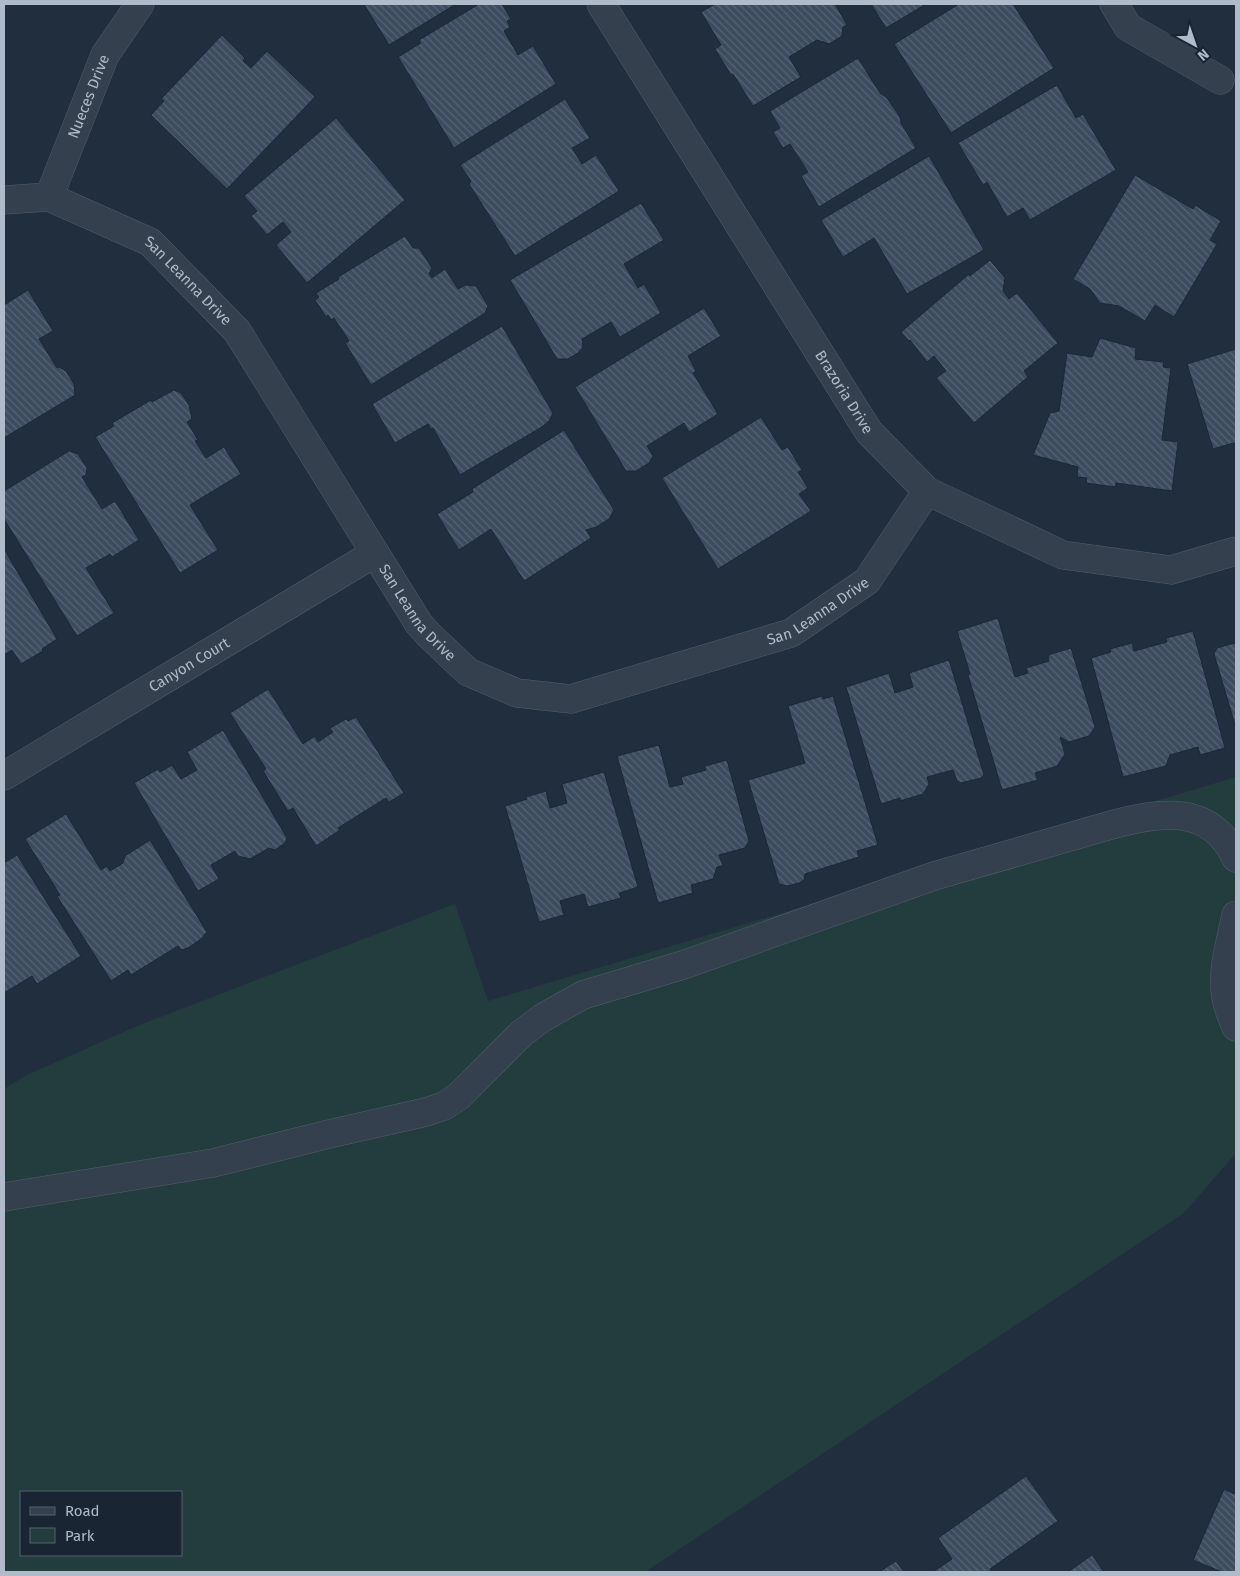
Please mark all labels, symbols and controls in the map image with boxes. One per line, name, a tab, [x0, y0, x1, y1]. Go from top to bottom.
north arrow	[1170, 20, 1220, 70]
text: N	[1194, 45, 1212, 64]
street label: Nueces Drive	[64, 52, 113, 141]
street label: San Leanna Drive	[142, 232, 235, 329]
street label: Brazoria Drive	[811, 347, 877, 437]
street label: San Leanna Drive	[375, 561, 460, 665]
street label: San Leanna Drive	[765, 573, 873, 649]
street label: Canyon Court	[146, 633, 233, 696]
legend	[20, 1491, 182, 1556]
text: Road	[65, 1502, 100, 1520]
text: Park	[65, 1527, 95, 1545]

